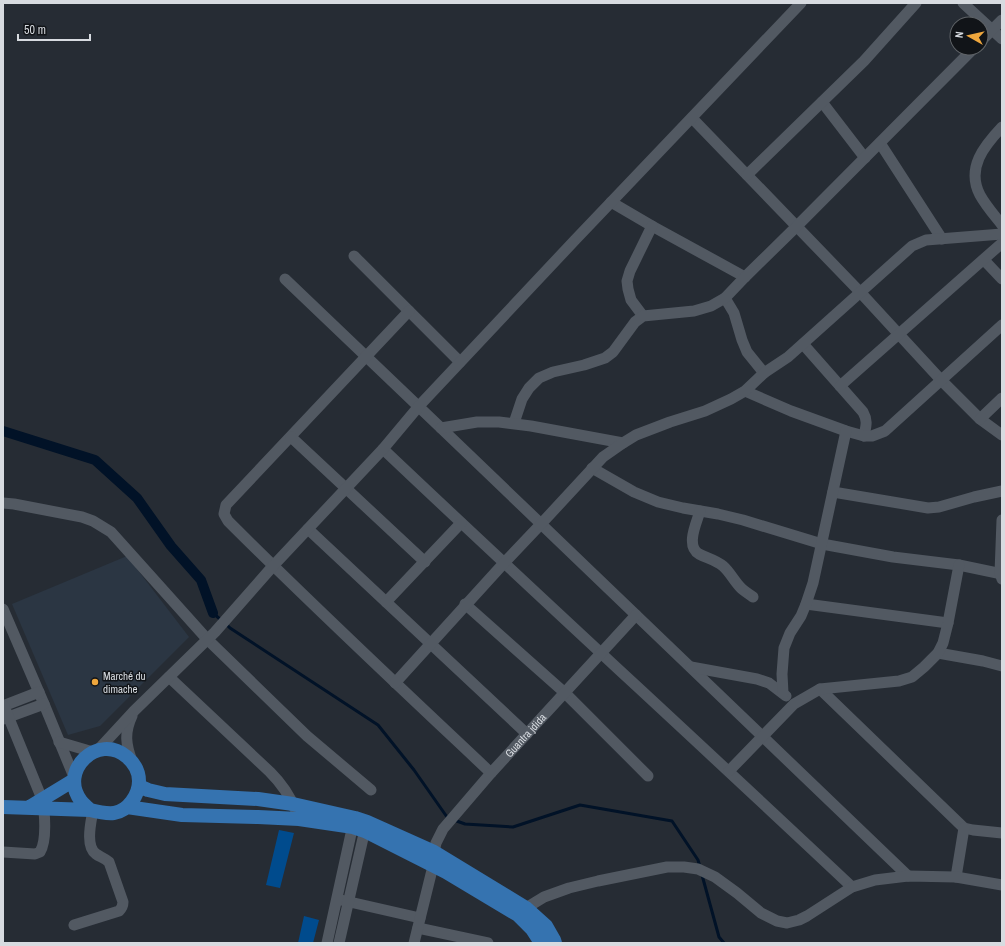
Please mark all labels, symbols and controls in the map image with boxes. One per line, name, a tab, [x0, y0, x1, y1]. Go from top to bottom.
scale bar	[18, 16, 90, 42]
north arrow	[949, 16, 989, 56]
text: 50 m	[24, 22, 46, 38]
text: N	[952, 30, 966, 39]
place label: Marché du dimache	[103, 669, 146, 696]
marker: Marché du dimache	[90, 677, 100, 687]
street label: Guantra jdida	[502, 710, 549, 760]

